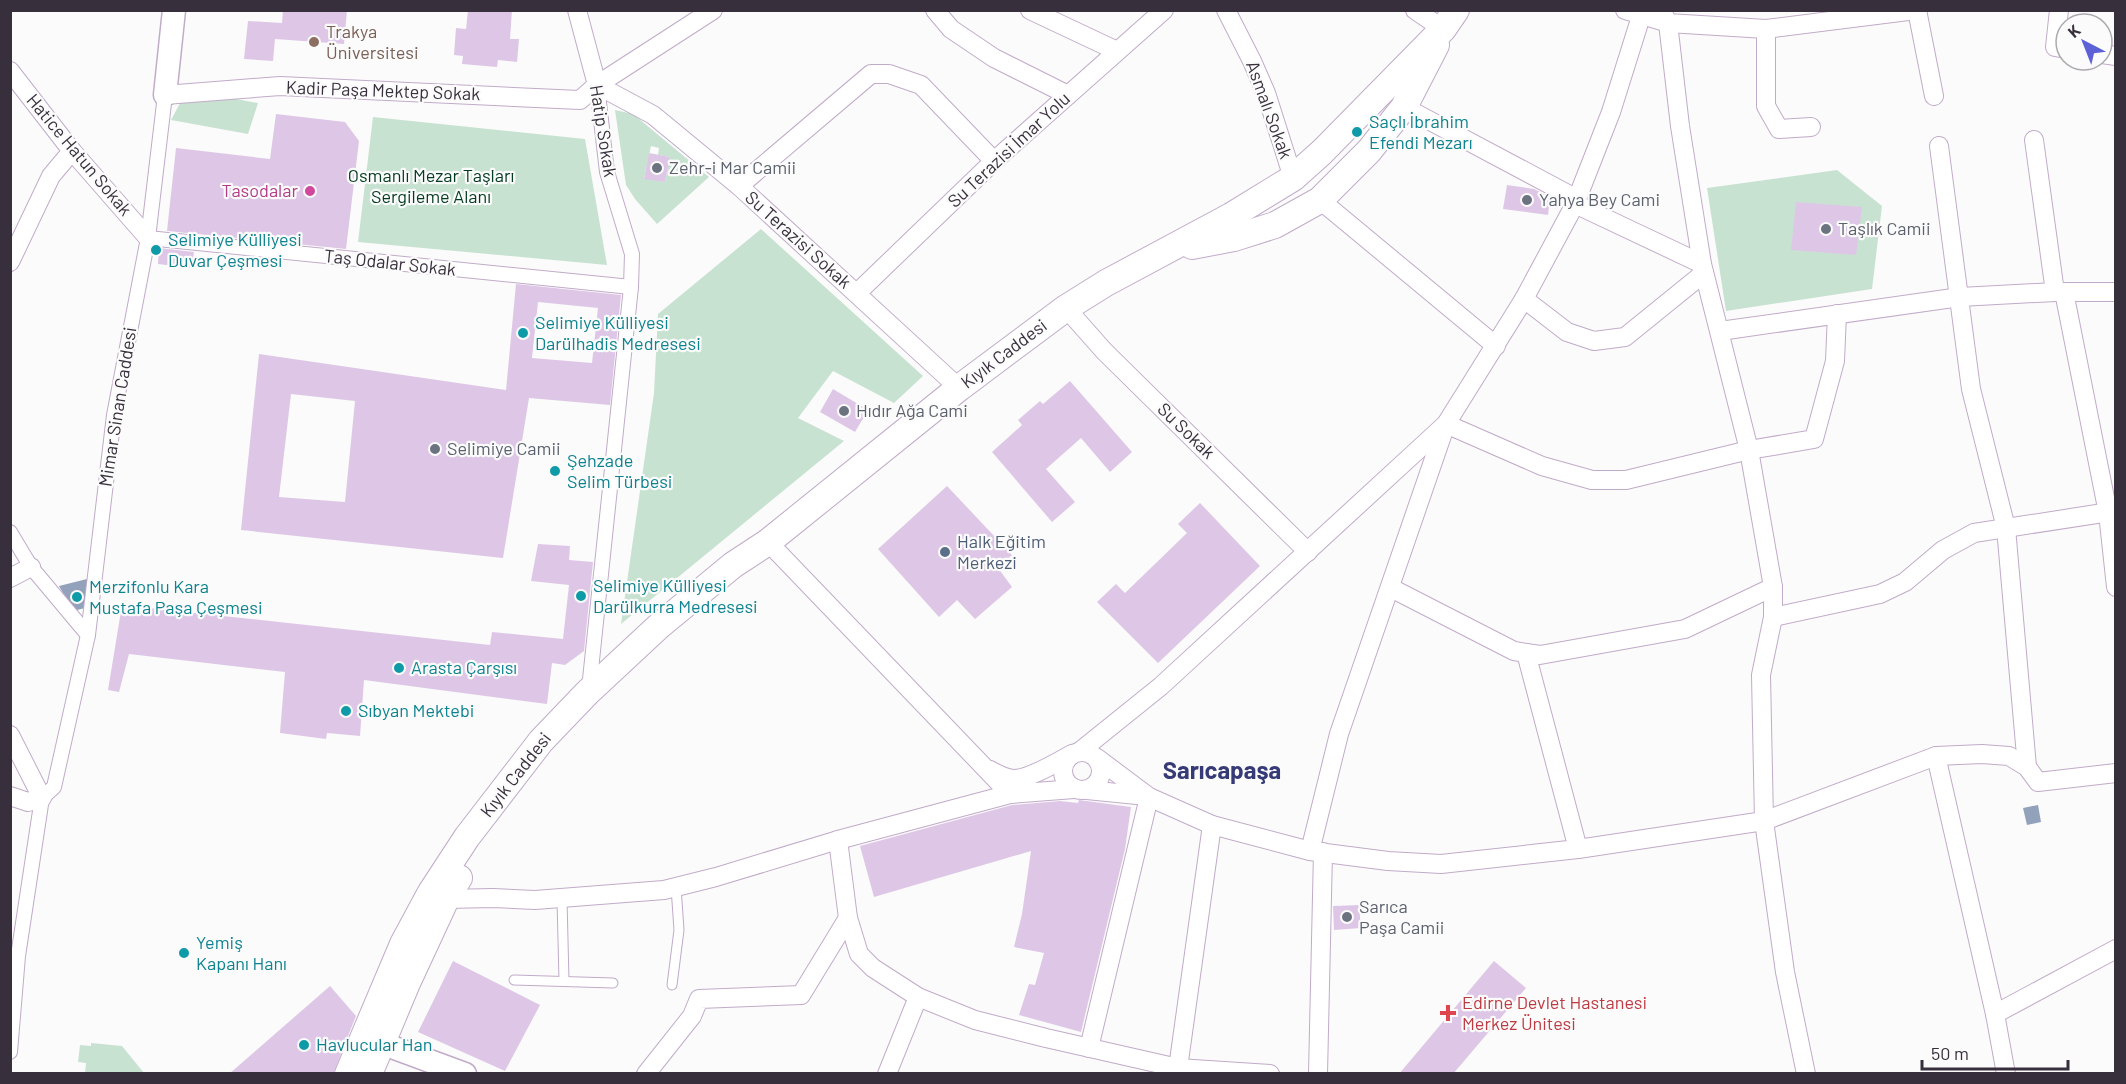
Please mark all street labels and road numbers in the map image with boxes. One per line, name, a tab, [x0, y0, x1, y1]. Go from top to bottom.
street label: Asmalı Sokak	[1242, 58, 1298, 162]
street label: Kadir Paşa Mektep Sokak	[286, 76, 481, 104]
street label: Hatip Sokak	[586, 83, 622, 178]
street label: Su Terazisi İmar Yolu	[943, 87, 1074, 212]
street label: Hatice Hatun Sokak	[22, 89, 137, 220]
street label: Su Terazisi Sokak	[741, 186, 856, 293]
street label: Taş Odalar Sokak	[323, 244, 457, 280]
street label: Kıyık Caddesi	[956, 314, 1051, 393]
street label: Mimar Sinan Caddesi	[94, 325, 140, 488]
street label: Su Sokak	[1153, 398, 1220, 463]
street label: Kıyık Caddesi	[475, 727, 555, 821]

